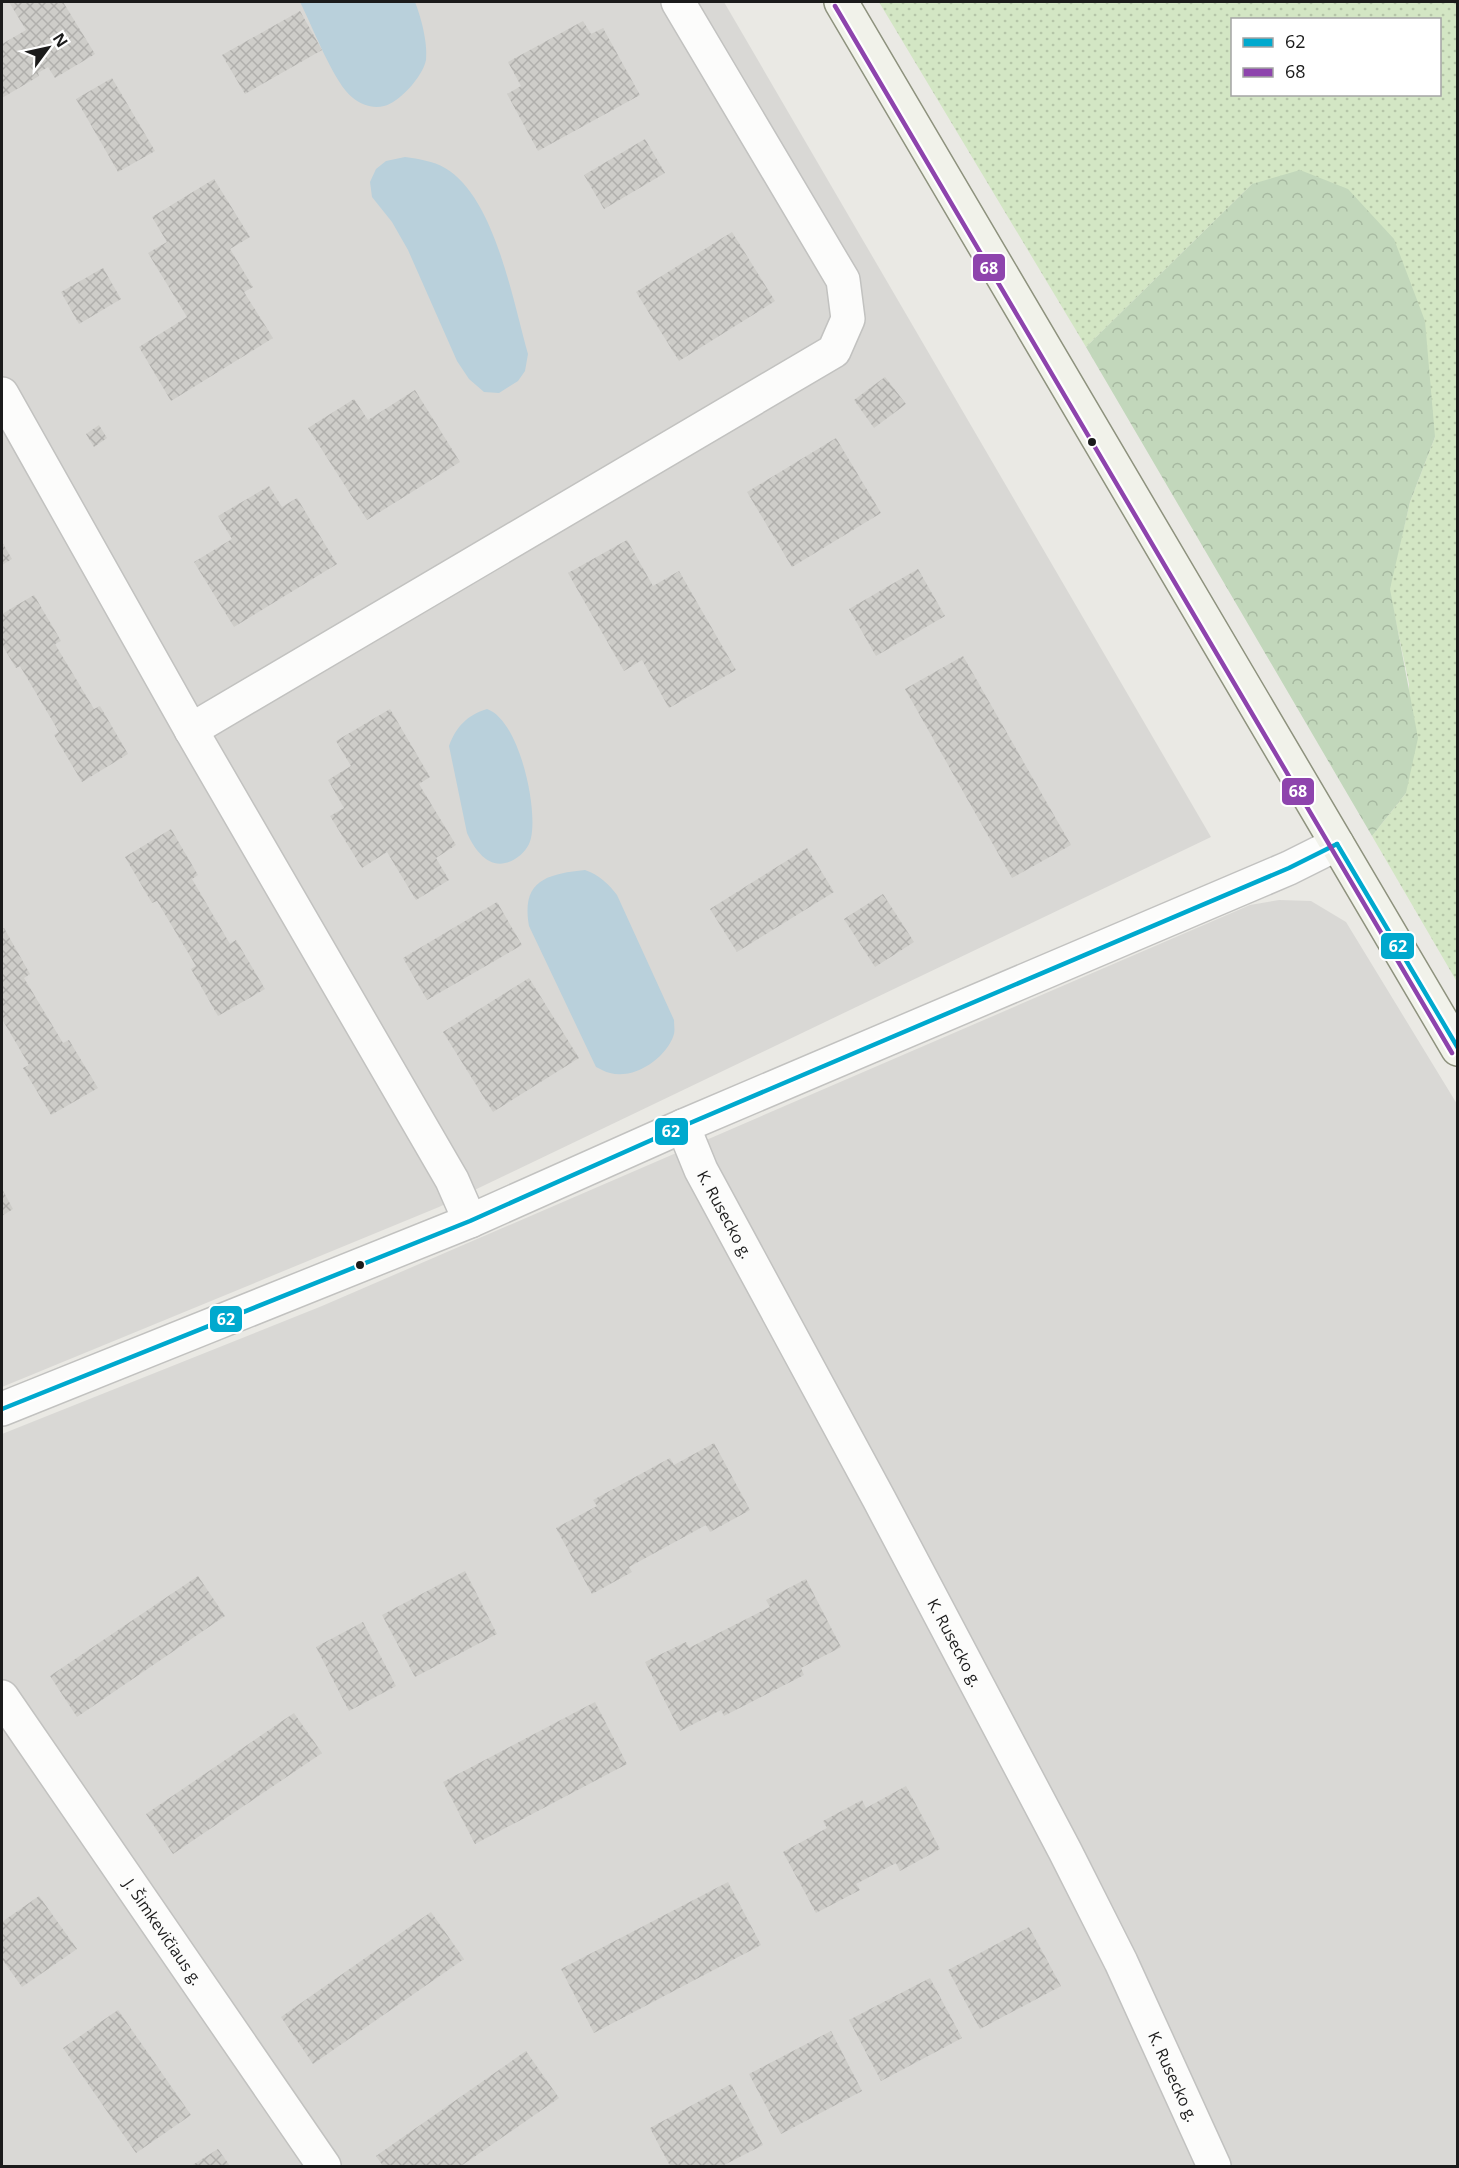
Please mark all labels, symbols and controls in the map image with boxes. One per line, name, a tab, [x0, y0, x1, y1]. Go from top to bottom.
north arrow	[18, 18, 78, 78]
legend	[1231, 18, 1441, 96]
text: N	[48, 28, 73, 51]
text: 62	[1285, 29, 1306, 53]
text: 68	[1285, 59, 1306, 83]
line badge: 68	[972, 253, 1006, 282]
text: 68	[980, 257, 998, 279]
unlabelled marker	[1086, 436, 1098, 448]
line badge: 68	[1281, 777, 1315, 806]
text: 68	[1289, 780, 1307, 802]
line badge: 62	[1380, 932, 1415, 960]
text: 62	[1389, 935, 1407, 957]
line badge: 62	[654, 1117, 689, 1146]
text: 62	[662, 1120, 680, 1142]
street label: K. Rusecko g.	[692, 1166, 758, 1262]
unlabelled marker	[354, 1259, 366, 1271]
line badge: 62	[209, 1305, 243, 1333]
text: 62	[217, 1308, 235, 1330]
street label: K. Rusecko g.	[922, 1594, 987, 1691]
street label: J. Šimkevičiaus g.	[118, 1873, 208, 1990]
street label: K. Rusecko g.	[1143, 2028, 1203, 2125]

